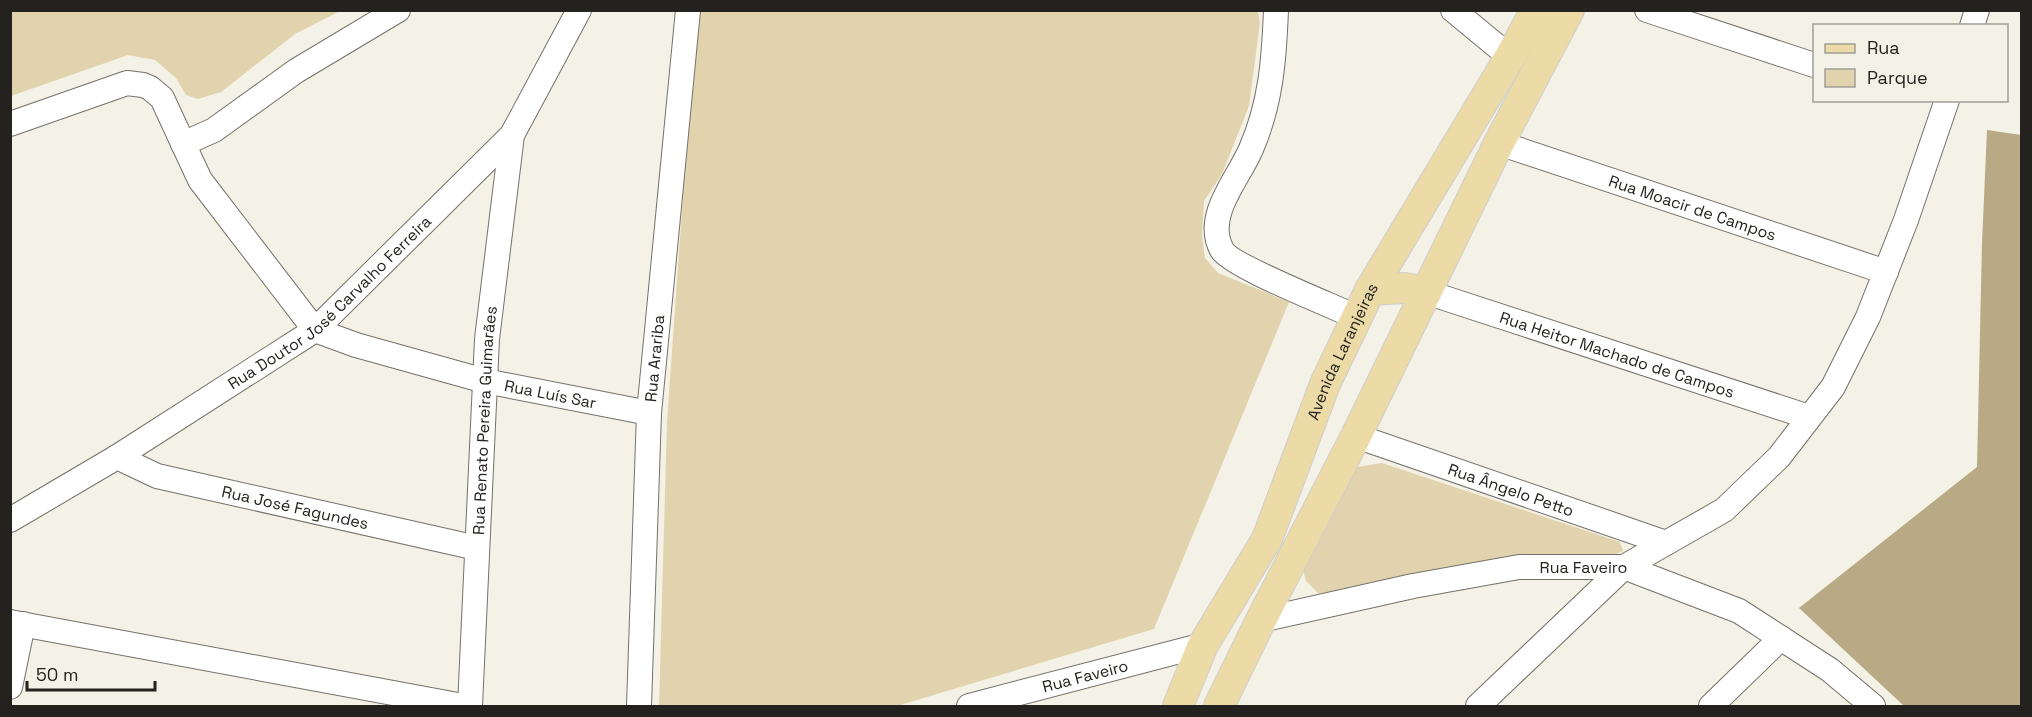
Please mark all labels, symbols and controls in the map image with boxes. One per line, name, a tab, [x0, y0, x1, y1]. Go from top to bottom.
legend	[1813, 24, 2008, 102]
text: Rua	[1867, 36, 1900, 59]
text: Parque	[1867, 66, 1928, 89]
street label: Rua Moacir de Campos	[1606, 170, 1779, 245]
street label: Rua Doutor José Carvalho Ferreira	[224, 211, 435, 394]
street label: Avenida Laranjeiras	[1302, 279, 1382, 423]
street label: Rua Renato Pereira Guimarães	[467, 305, 501, 535]
street label: Rua Heitor Machado de Campos	[1497, 306, 1737, 402]
street label: Rua Arariba	[640, 314, 669, 403]
street label: Rua Luís Sar	[503, 375, 598, 413]
street label: Rua Ângelo Petto	[1445, 458, 1577, 521]
street label: Rua José Fagundes	[220, 480, 371, 534]
street label: Rua Faveiro	[1540, 557, 1628, 578]
scale bar	[27, 654, 154, 692]
street label: Rua Faveiro	[1040, 654, 1130, 697]
text: 50 m	[36, 663, 78, 686]

